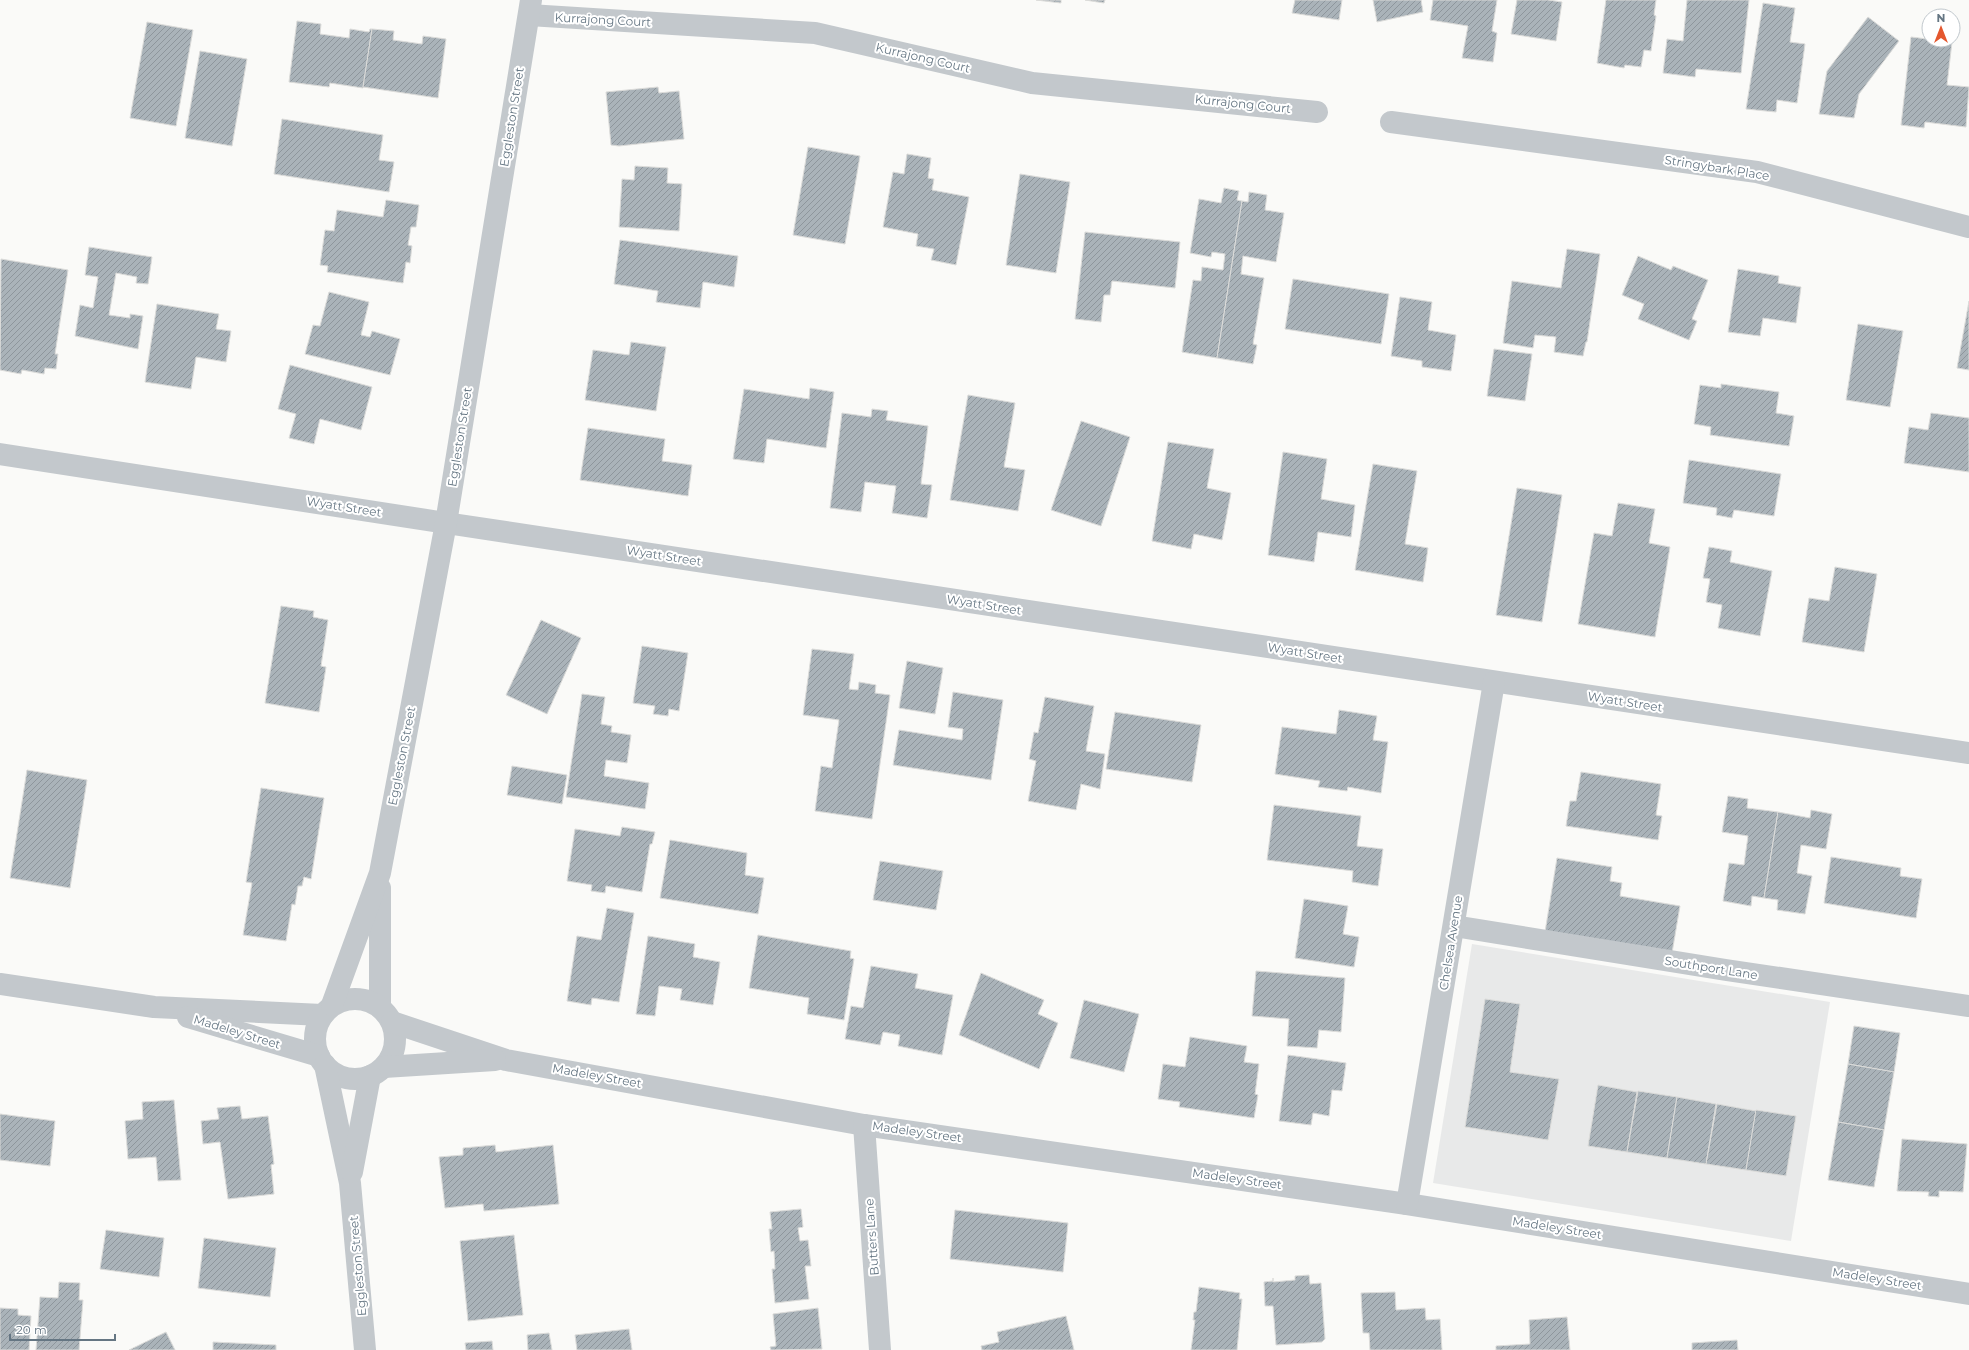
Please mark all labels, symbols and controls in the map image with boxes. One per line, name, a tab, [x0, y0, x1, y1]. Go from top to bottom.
north arrow	[1921, 8, 1961, 48]
street label: Kurrajong Court	[554, 9, 652, 30]
text: N	[1937, 11, 1945, 25]
street label: Kurrajong Court	[874, 39, 972, 76]
street label: Eggleston Street	[496, 66, 527, 168]
street label: Kurrajong Court	[1194, 91, 1292, 116]
street label: Stringybark Place	[1664, 152, 1771, 183]
street label: Eggleston Street	[444, 386, 475, 488]
street label: Wyatt Street	[306, 493, 383, 520]
street label: Wyatt Street	[626, 542, 703, 569]
street label: Wyatt Street	[946, 591, 1023, 618]
street label: Wyatt Street	[1267, 639, 1344, 666]
street label: Wyatt Street	[1587, 688, 1664, 715]
street label: Eggleston Street	[385, 705, 418, 807]
street label: Chelsea Avenue	[1436, 895, 1465, 991]
street label: Southport Lane	[1663, 953, 1759, 982]
street label: Madeley Street	[192, 1011, 283, 1052]
street label: Madeley Street	[551, 1060, 643, 1091]
street label: Madeley Street	[871, 1118, 963, 1145]
street label: Madeley Street	[1191, 1165, 1283, 1192]
street label: Butters Lane	[861, 1198, 882, 1276]
street label: Madeley Street	[1511, 1213, 1603, 1242]
street label: Eggleston Street	[346, 1215, 369, 1317]
street label: Madeley Street	[1831, 1264, 1923, 1293]
scale bar	[10, 1316, 115, 1342]
text: 20 m	[16, 1322, 47, 1337]

